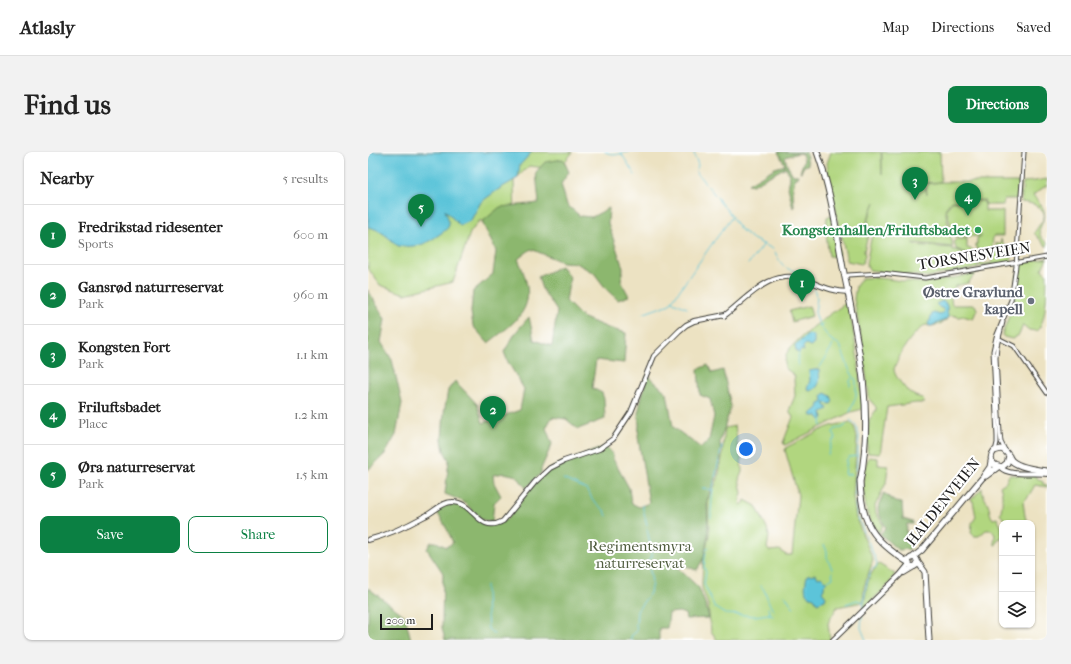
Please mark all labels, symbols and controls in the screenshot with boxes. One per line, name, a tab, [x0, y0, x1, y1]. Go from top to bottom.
text: Atlasly	[20, 17, 75, 39]
text: Map	[882, 19, 909, 36]
text: Directions	[931, 19, 994, 36]
text: Saved	[1016, 19, 1051, 36]
button: Directions	[948, 86, 1047, 123]
text: Find us	[24, 88, 111, 121]
pin: 3	[902, 167, 928, 200]
text: Nearby	[40, 168, 94, 188]
text: 5 results	[283, 171, 328, 186]
pin: 4	[955, 183, 981, 216]
pin: 5	[408, 194, 434, 227]
text: Fredrikstad ridesenter	[78, 218, 223, 236]
place label: Kongstenhallen/Friluftsbadet	[782, 221, 971, 239]
marker: Kongstenhallen/Friluftsbadet	[973, 225, 983, 235]
text: 1	[51, 227, 55, 242]
text: 600 m	[293, 227, 328, 242]
text: Sports	[78, 236, 113, 251]
street label: TORSNESVEIEN	[916, 238, 1032, 274]
pin: 1	[789, 269, 815, 302]
text: Gansrød naturreservat	[78, 278, 224, 296]
place label: Østre Gravlund kapell	[923, 283, 1024, 318]
text: 2	[50, 287, 56, 302]
text: 960 m	[293, 287, 328, 302]
text: Park	[78, 296, 104, 311]
marker: Østre Gravlund kapell	[1026, 296, 1036, 306]
text: Kongsten Fort	[78, 338, 170, 356]
text: 3	[50, 347, 56, 362]
text: 1.1 km	[296, 347, 328, 362]
text: Park	[78, 356, 104, 371]
pin: 2	[480, 396, 506, 429]
text: Friluftsbadet	[78, 398, 161, 416]
text: 4	[49, 407, 57, 422]
text: 1.2 km	[294, 407, 328, 422]
text: Place	[78, 416, 108, 431]
your location	[736, 439, 756, 459]
street label: HALDENVEIEN	[902, 454, 984, 550]
text: Øra naturreservat	[78, 458, 195, 476]
text: 5	[50, 467, 56, 482]
text: 1.5 km	[295, 467, 328, 482]
text: Park	[78, 476, 104, 491]
button: Save	[40, 516, 180, 553]
button: Share	[188, 516, 328, 553]
map controls	[999, 520, 1035, 628]
button: +	[999, 520, 1035, 556]
park label: Regimentsmyra naturreservat	[588, 537, 693, 572]
button: −	[999, 556, 1035, 592]
button: layers	[999, 592, 1035, 628]
scale bar	[380, 612, 433, 631]
text: 200 m	[386, 614, 415, 627]

